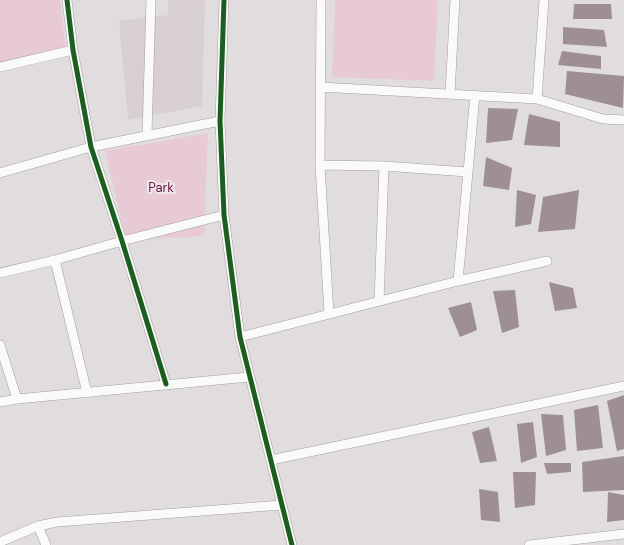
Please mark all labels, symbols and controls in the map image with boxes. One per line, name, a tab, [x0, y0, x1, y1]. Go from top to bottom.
park label: Park	[148, 181, 174, 197]

